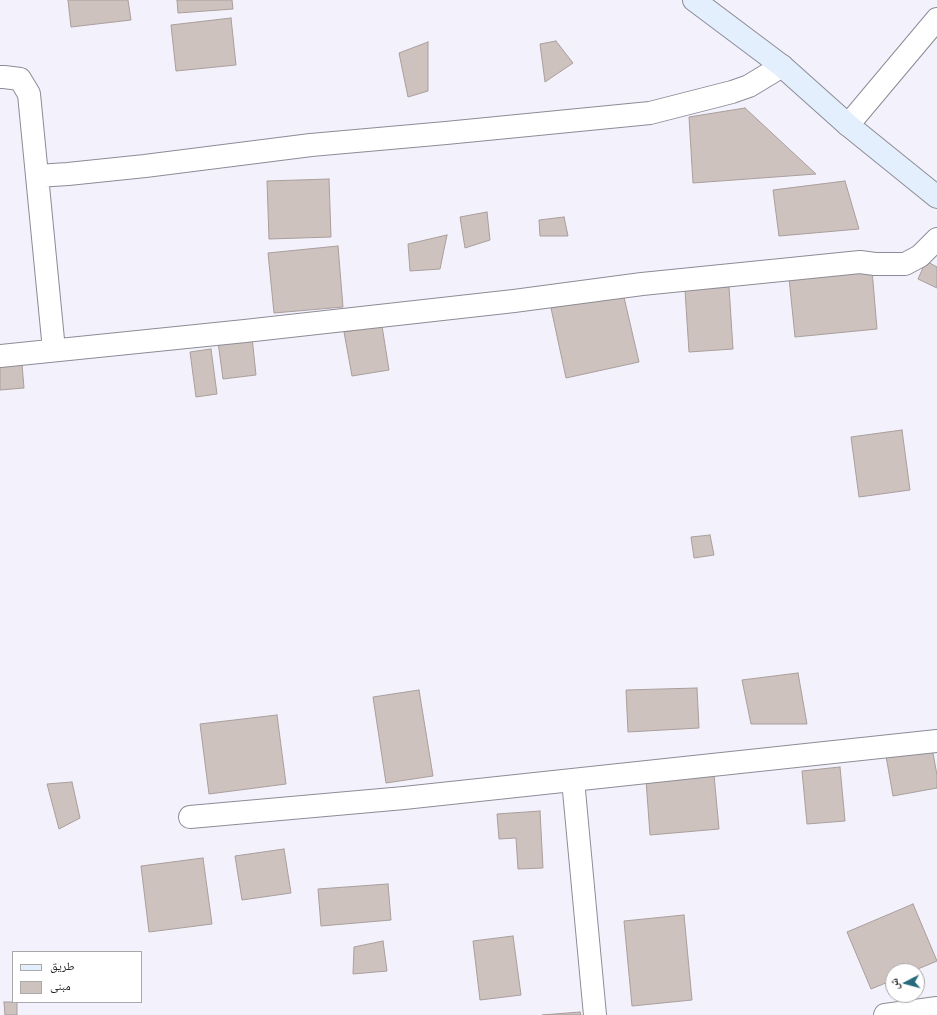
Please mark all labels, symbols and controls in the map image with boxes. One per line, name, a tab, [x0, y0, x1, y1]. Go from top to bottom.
legend	[12, 951, 142, 1003]
text: طريق	[50, 956, 75, 975]
north arrow	[885, 963, 925, 1003]
text: مبنى	[50, 976, 71, 995]
text: ش	[885, 978, 903, 991]

